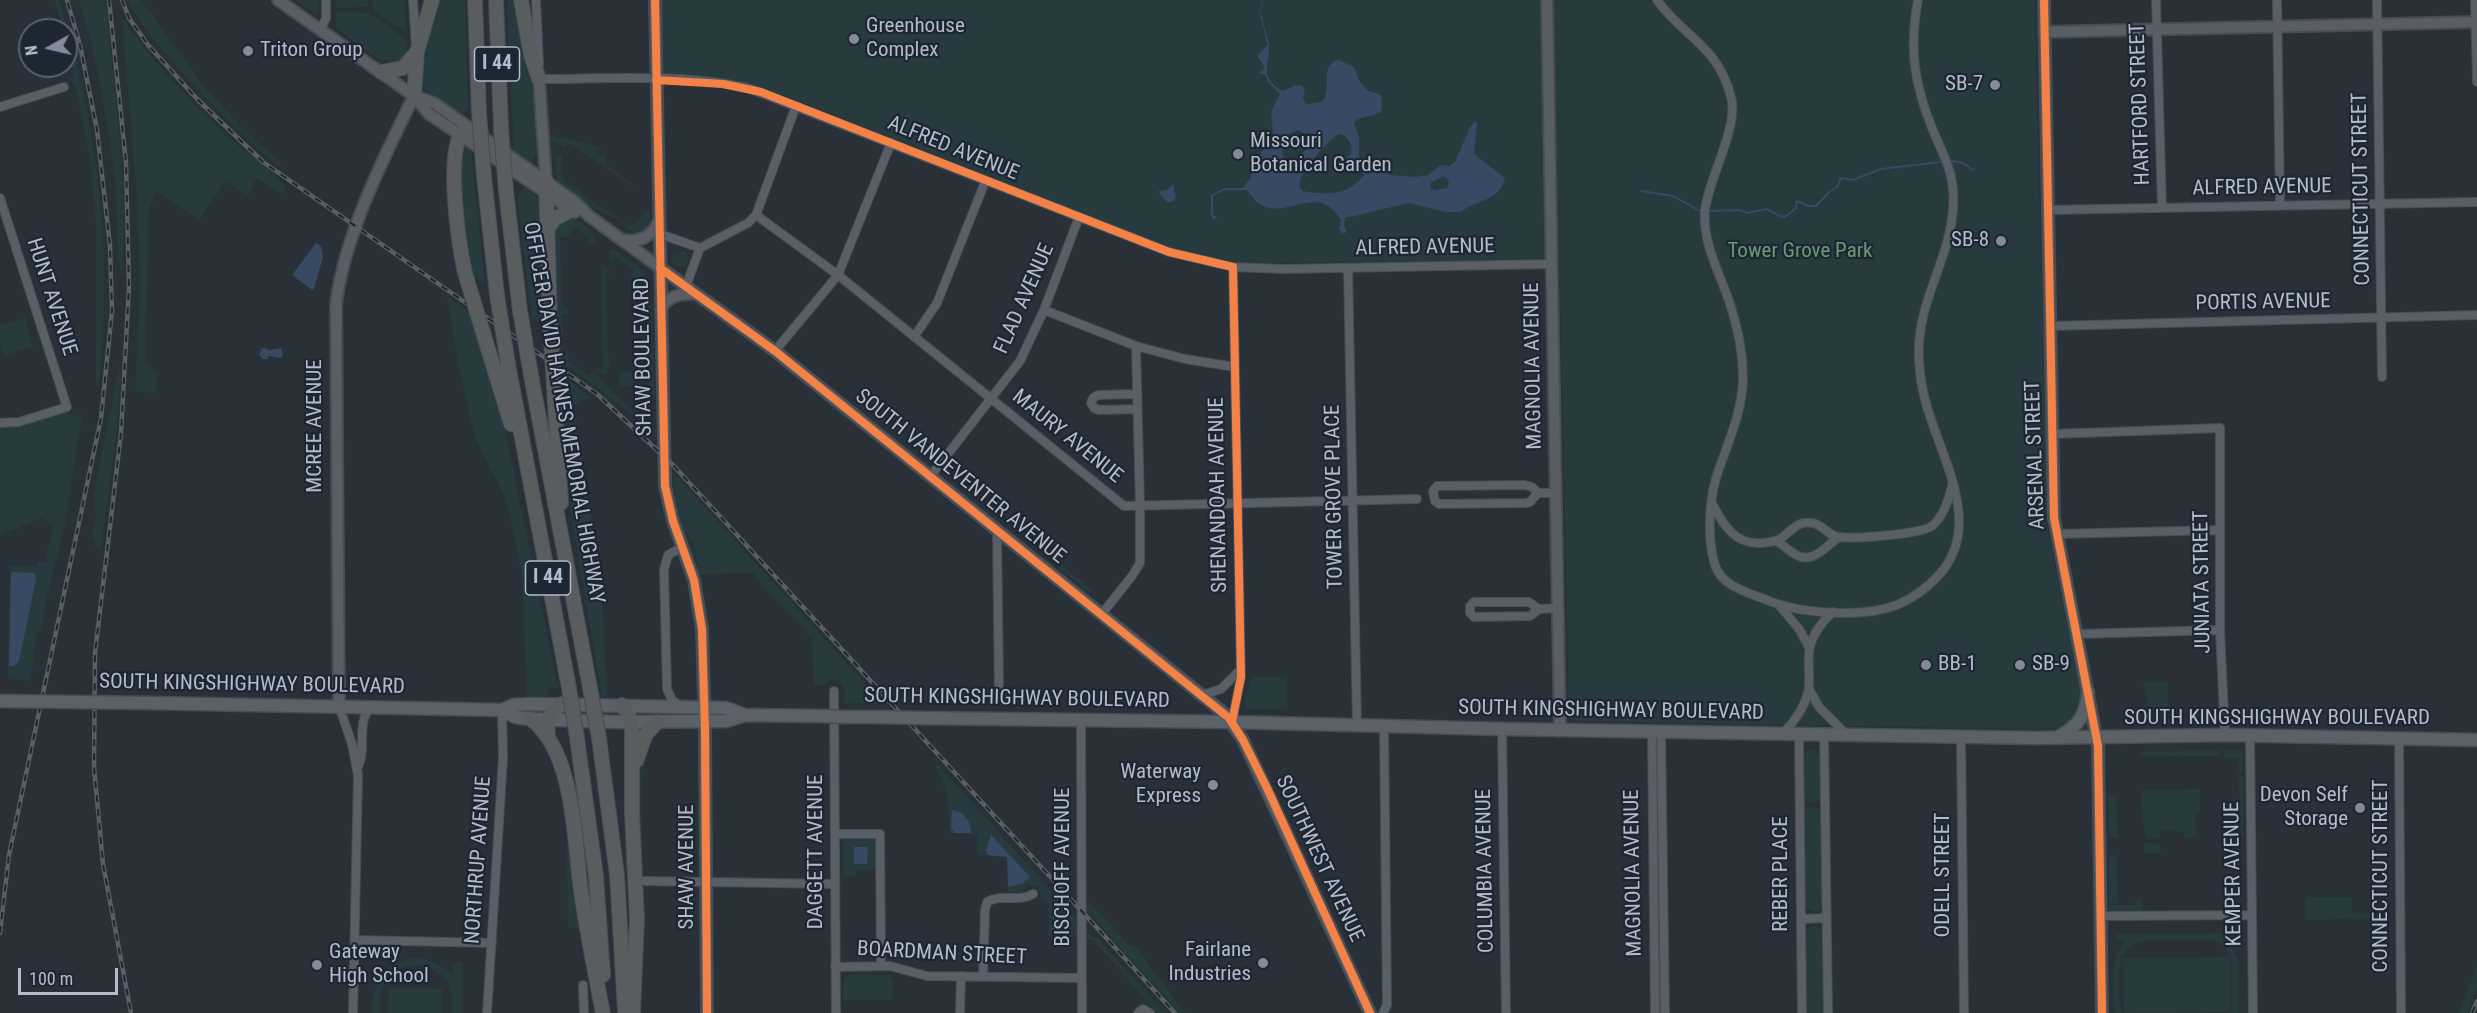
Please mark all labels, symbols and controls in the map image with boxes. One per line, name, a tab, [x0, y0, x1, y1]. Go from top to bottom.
place label: Greenhouse Complex	[866, 14, 965, 64]
north arrow	[18, 18, 78, 78]
street label: HARTFORD STREET	[2126, 22, 2156, 186]
marker: Greenhouse Complex	[847, 32, 861, 46]
place label: Triton Group	[260, 38, 363, 64]
text: N	[22, 44, 42, 56]
marker: Triton Group	[241, 44, 255, 58]
road number: I 44	[474, 47, 520, 81]
place label: SB-7	[1945, 72, 1983, 98]
marker: SB-7	[1988, 78, 2002, 92]
street label: CONNECTICUT STREET	[2348, 92, 2376, 286]
street label: ALFRED AVENUE	[884, 111, 1022, 187]
place label: Missouri Botanical Garden	[1250, 129, 1392, 179]
marker: Missouri Botanical Garden	[1231, 147, 1245, 161]
street label: ALFRED AVENUE	[2192, 174, 2332, 202]
street label: OFFICER DAVID HAYNES MEMORIAL HIGHWAY	[517, 220, 609, 606]
place label: SB-8	[1951, 228, 1989, 254]
street label: ALFRED AVENUE	[1355, 234, 1495, 262]
marker: SB-8	[1994, 234, 2008, 248]
street label: HUNT AVENUE	[20, 235, 82, 359]
park label: Tower Grove Park	[1727, 239, 1873, 265]
street label: FLAD AVENUE	[990, 240, 1060, 358]
street label: SHAW BOULEVARD	[630, 277, 658, 437]
street label: MAGNOLIA AVENUE	[1520, 282, 1548, 450]
street label: PORTIS AVENUE	[2195, 289, 2331, 317]
street label: MCREE AVENUE	[303, 359, 329, 493]
street label: ARSENAL STREET	[2021, 380, 2051, 530]
street label: SOUTH VANDEVENTER AVENUE	[850, 384, 1070, 570]
street label: MAURY AVENUE	[1007, 385, 1127, 489]
street label: SHENANDOAH AVENUE	[1205, 397, 1233, 593]
street label: TOWER GROVE PLACE	[1321, 404, 1349, 590]
street label: JUNIATA STREET	[2189, 510, 2217, 654]
road number: I 44	[526, 561, 570, 595]
place label: BB-1	[1938, 652, 1977, 678]
place label: SB-9	[2032, 652, 2070, 678]
marker: BB-1	[1919, 658, 1933, 672]
marker: SB-9	[2013, 658, 2027, 672]
street label: SOUTH KINGSHIGHWAY BOULEVARD	[99, 670, 405, 700]
street label: SOUTH KINGSHIGHWAY BOULEVARD	[864, 684, 1170, 714]
street label: SOUTH KINGSHIGHWAY BOULEVARD	[1458, 696, 1764, 726]
street label: SOUTH KINGSHIGHWAY BOULEVARD	[2124, 706, 2430, 732]
place label: Waterway Express	[1120, 760, 1201, 810]
street label: SOUTHWEST AVENUE	[1269, 772, 1369, 946]
street label: NORTHRUP AVENUE	[461, 775, 497, 945]
street label: DAGGETT AVENUE	[804, 775, 830, 929]
marker: Waterway Express	[1206, 778, 1220, 792]
street label: CONNECTICUT STREET	[2369, 779, 2395, 973]
place label: Devon Self Storage	[2260, 783, 2348, 833]
street label: BISCHOFF AVENUE	[1051, 788, 1077, 946]
street label: COLUMBIA AVENUE	[1472, 789, 1500, 953]
street label: MAGNOLIA AVENUE	[1620, 789, 1648, 957]
marker: Devon Self Storage	[2353, 801, 2367, 815]
street label: KEMPER AVENUE	[2220, 802, 2248, 946]
street label: SHAW AVENUE	[675, 805, 701, 929]
street label: ODELL STREET	[1931, 813, 1957, 937]
street label: REBER PLACE	[1769, 816, 1795, 932]
street label: BOARDMAN STREET	[856, 937, 1028, 971]
place label: Fairlane Industries	[1169, 938, 1251, 988]
place label: Gateway High School	[329, 940, 429, 990]
scale bar	[21, 956, 122, 994]
marker: Fairlane Industries	[1256, 956, 1270, 970]
marker: Gateway High School	[310, 958, 324, 972]
text: 100 m	[29, 968, 73, 989]

